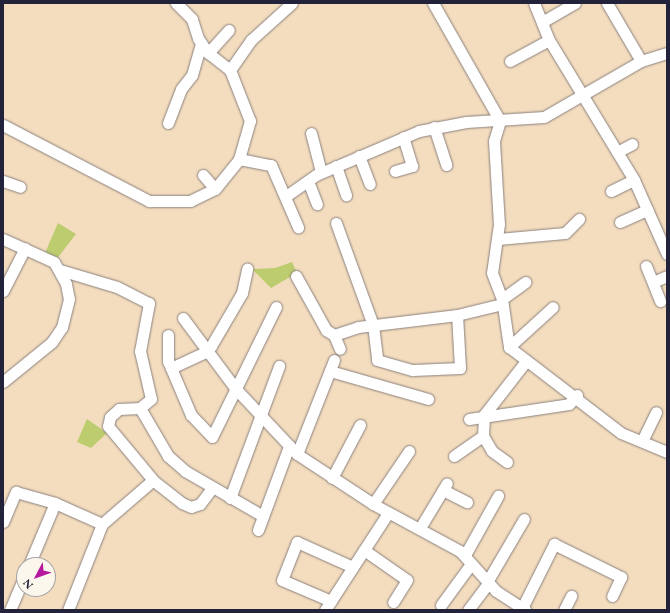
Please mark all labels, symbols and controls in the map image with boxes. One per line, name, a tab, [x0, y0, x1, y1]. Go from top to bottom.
north arrow	[16, 557, 56, 597]
text: N	[19, 576, 36, 592]

